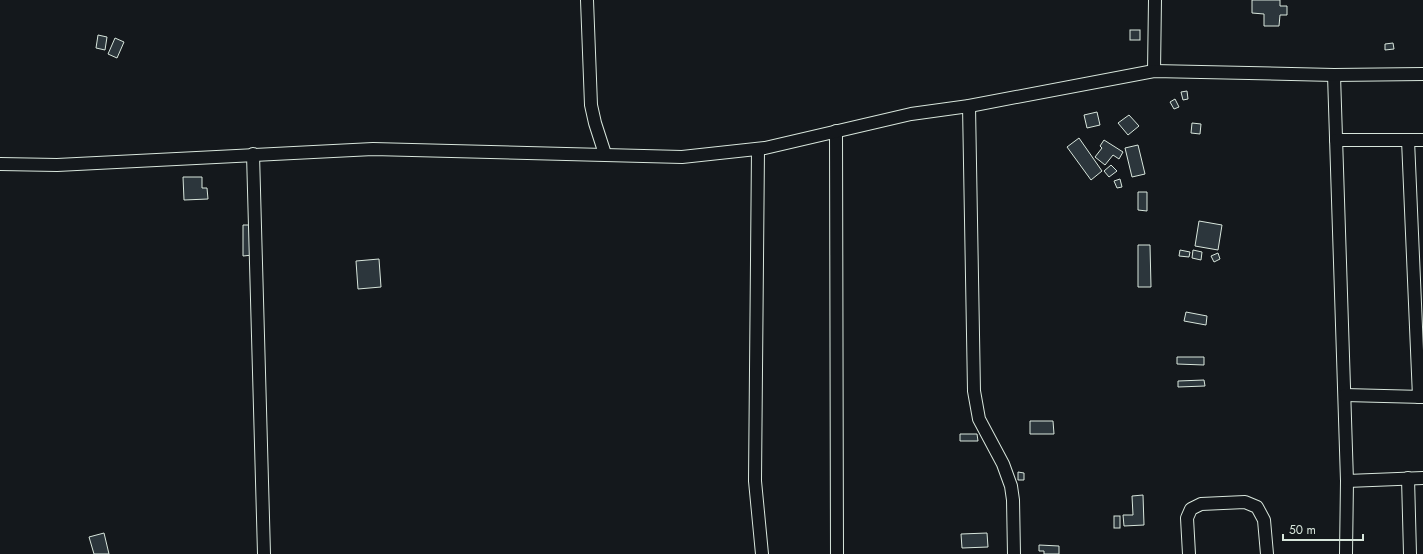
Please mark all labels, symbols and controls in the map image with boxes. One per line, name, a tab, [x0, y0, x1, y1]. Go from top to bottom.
scale bar	[1283, 516, 1363, 542]
text: 50 m	[1289, 521, 1316, 539]

